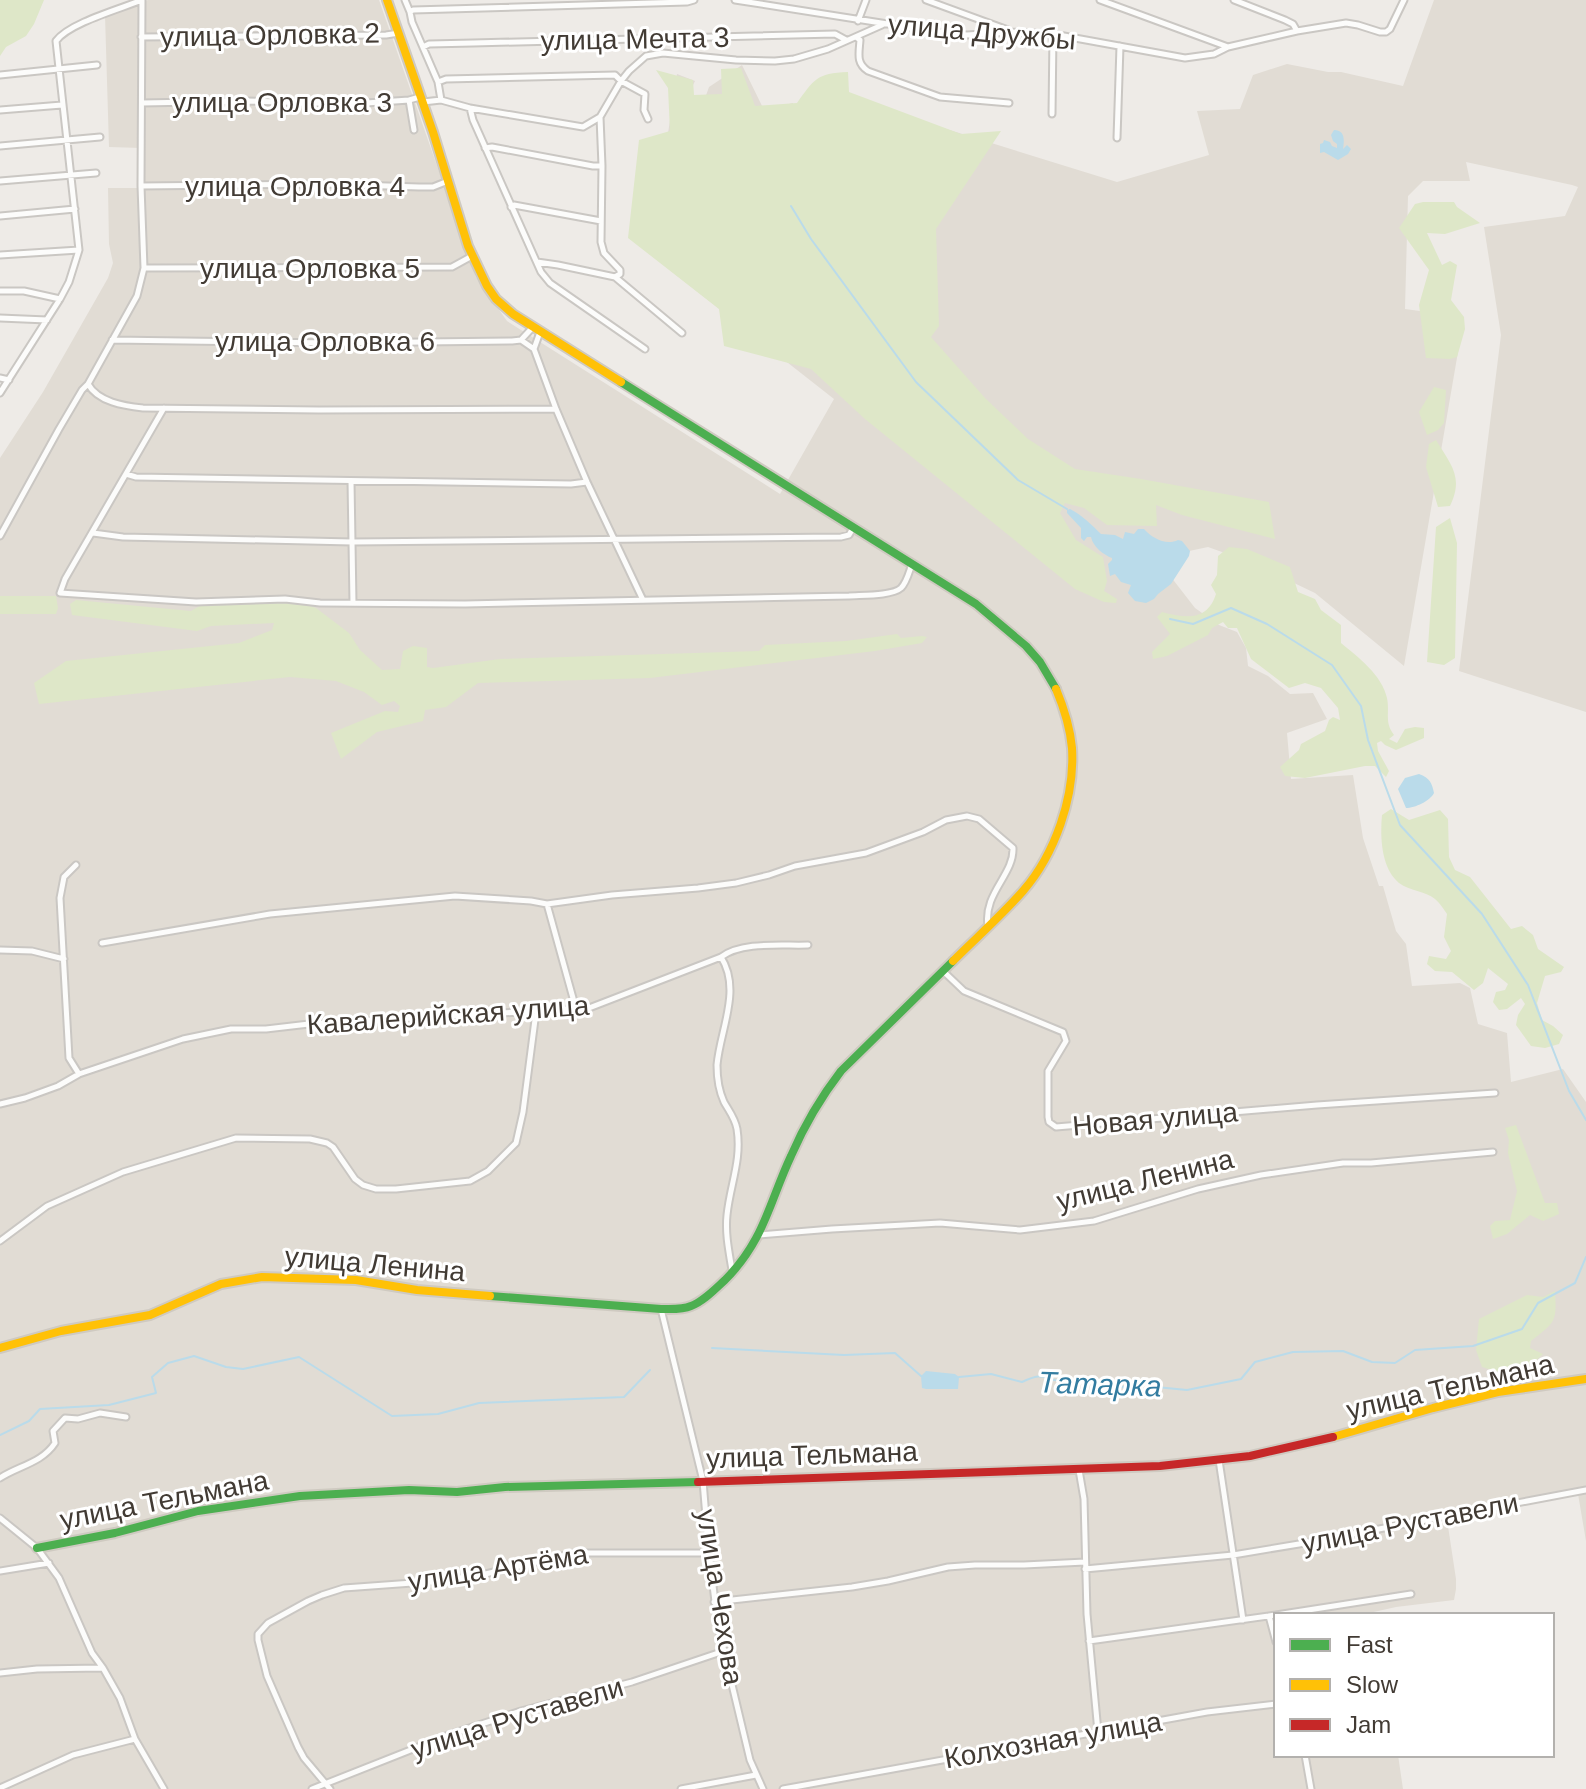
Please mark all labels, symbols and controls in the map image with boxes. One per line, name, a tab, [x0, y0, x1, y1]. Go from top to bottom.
street label: улица Дружбы	[887, 8, 1077, 56]
street label: улица Орловка 2	[160, 18, 380, 52]
street label: улица Мечта 3	[540, 22, 730, 56]
street label: улица Орловка 3	[172, 87, 392, 118]
street label: улица Орловка 4	[185, 171, 405, 202]
street label: улица Орловка 5	[200, 253, 420, 284]
street label: улица Орловка 6	[215, 326, 435, 357]
street label: Кавалерийская улица	[306, 990, 591, 1040]
street label: Новая улица	[1071, 1096, 1239, 1142]
street label: улица Ленина	[1054, 1143, 1237, 1217]
street label: улица Ленина	[284, 1241, 467, 1287]
street label: улица Тельмана	[1343, 1348, 1557, 1426]
water label: Татарка	[1038, 1365, 1162, 1403]
street label: улица Тельмана	[706, 1436, 919, 1474]
street label: улица Тельмана	[57, 1465, 271, 1535]
street label: улица Руставели	[1299, 1487, 1521, 1559]
street label: улица Чехова	[691, 1507, 749, 1688]
street label: улица Артёма	[406, 1538, 591, 1598]
legend	[1274, 1613, 1554, 1757]
text: Fast	[1346, 1631, 1393, 1658]
street label: улица Руставели	[407, 1671, 627, 1765]
text: Slow	[1346, 1671, 1399, 1698]
street label: Колхозная улица	[942, 1706, 1165, 1774]
text: Jam	[1346, 1711, 1391, 1738]

